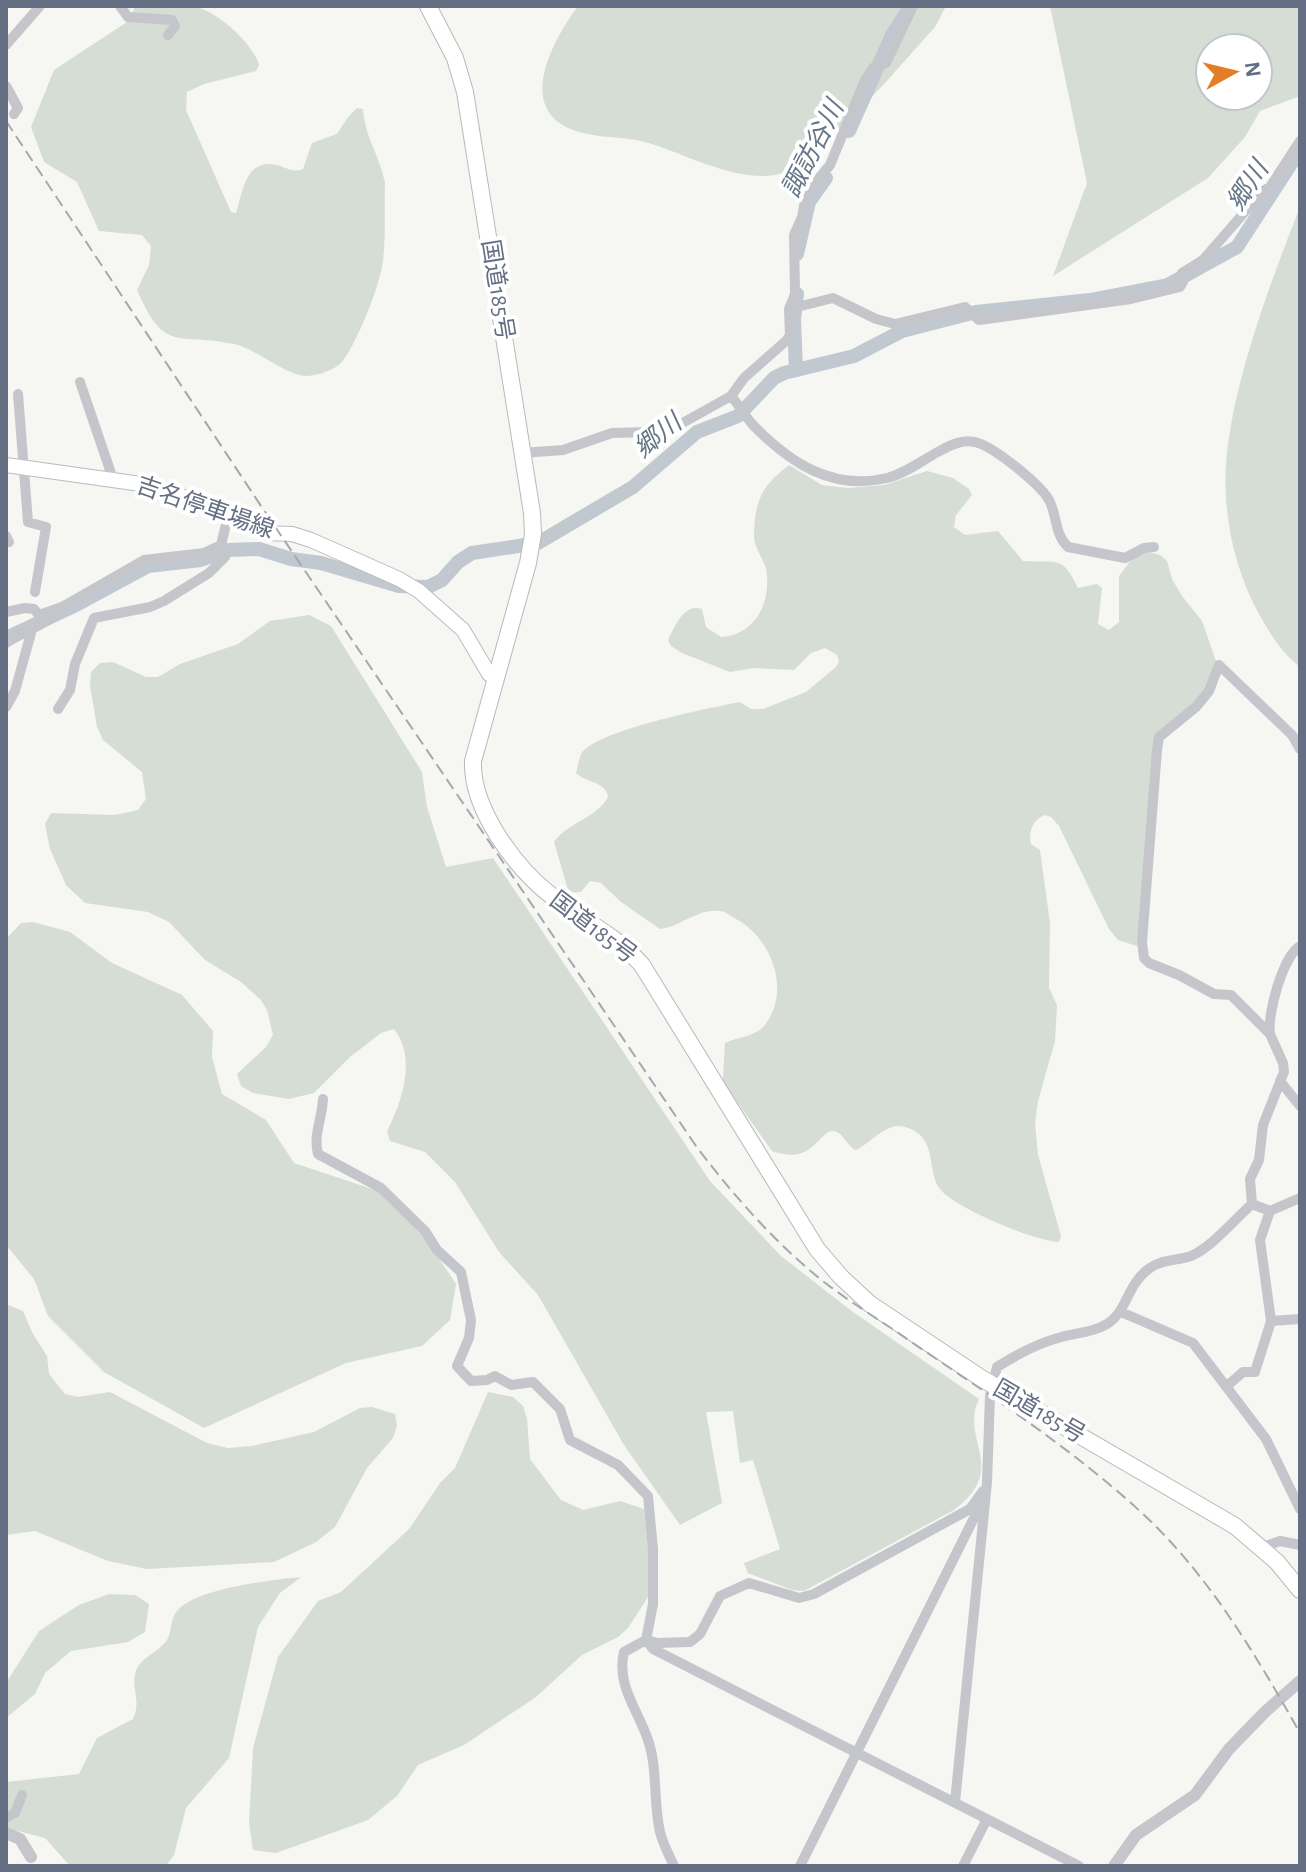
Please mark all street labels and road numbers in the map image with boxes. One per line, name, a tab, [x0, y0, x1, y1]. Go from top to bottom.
street label: 国道185号	[477, 238, 519, 342]
street label: 吉名停車場線	[133, 471, 278, 543]
street label: 国道185号	[545, 886, 642, 968]
street label: 国道185号	[989, 1374, 1090, 1448]

